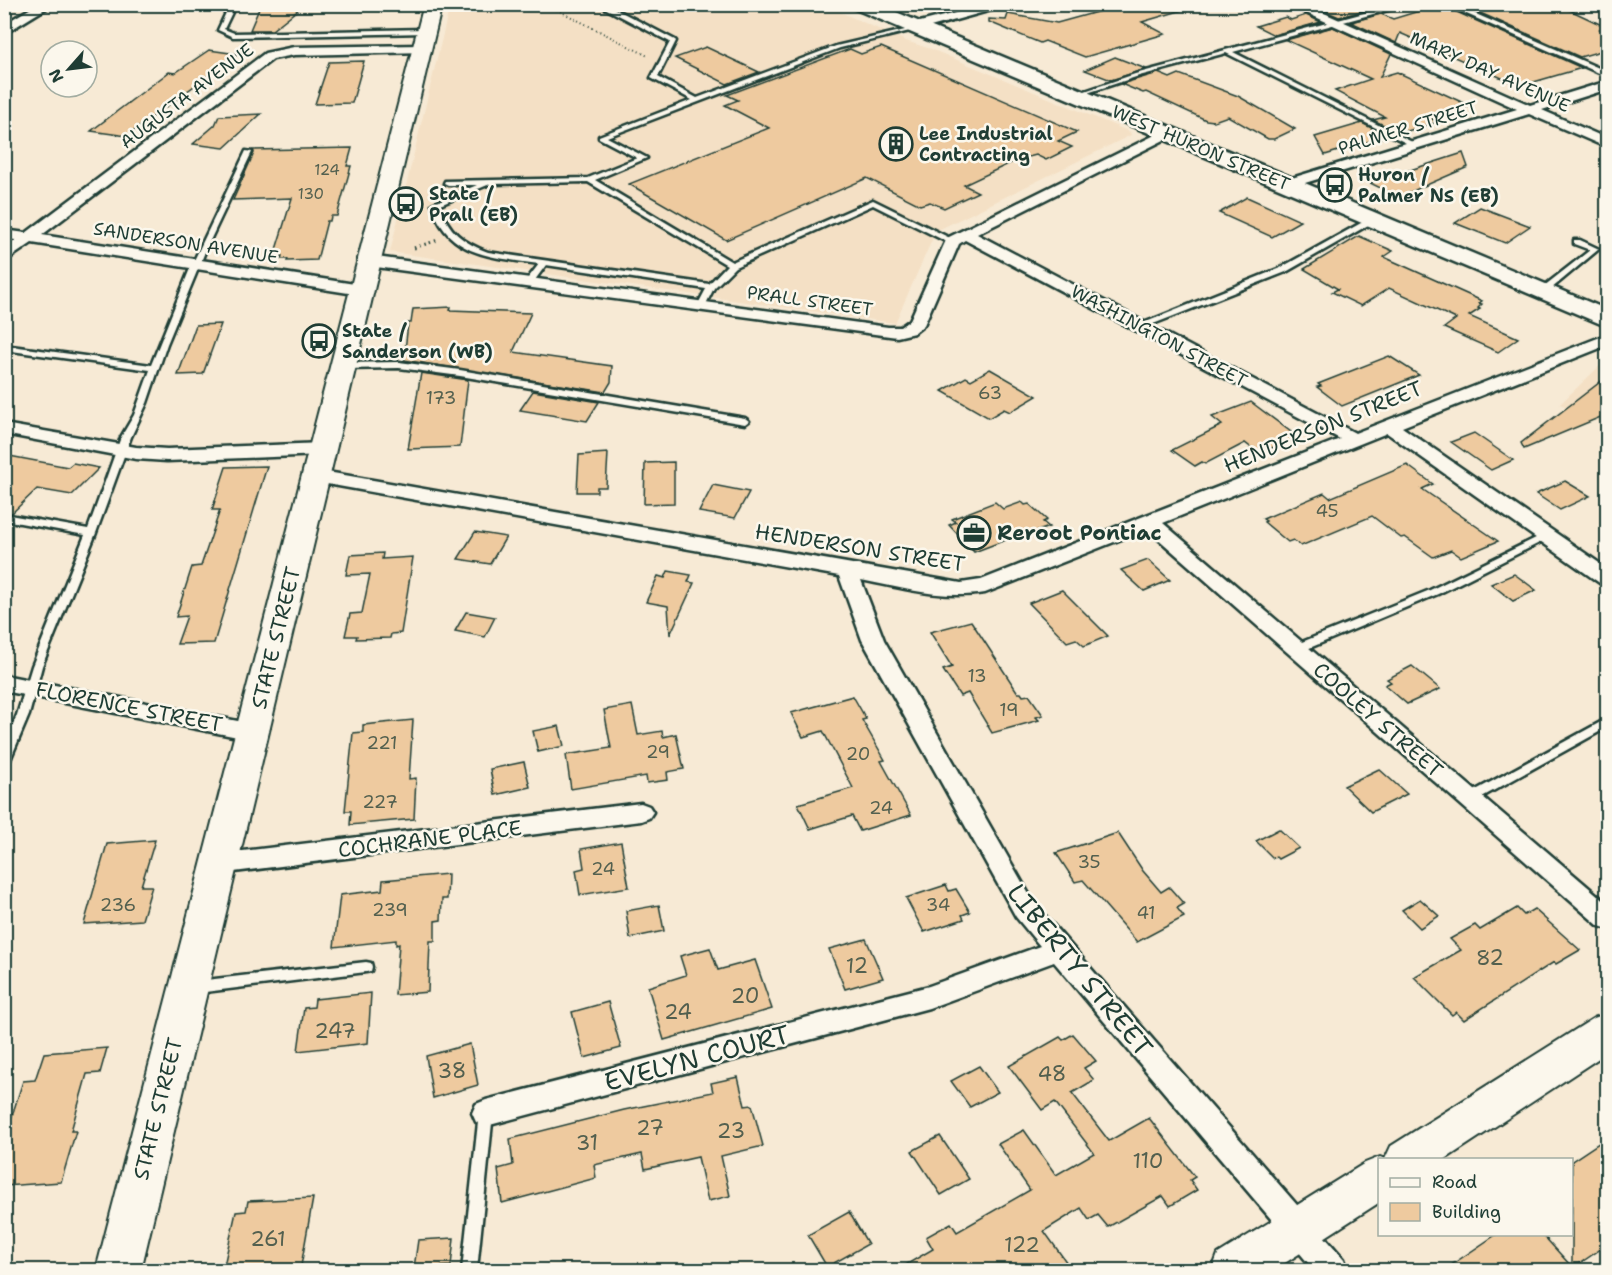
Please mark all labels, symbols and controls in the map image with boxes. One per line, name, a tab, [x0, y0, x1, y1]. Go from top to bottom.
street label: MARY DAY AVENUE	[1406, 26, 1574, 118]
street label: AUGUSTA AVENUE	[115, 38, 259, 154]
north arrow	[39, 39, 99, 99]
text: N	[44, 65, 68, 86]
street label: PALMER STREET	[1335, 95, 1481, 161]
street label: WEST HURON STREET	[1108, 100, 1294, 196]
place label: Lee Industrial Contracting	[919, 122, 1053, 167]
building icon: Lee Industrial Contracting	[878, 126, 914, 162]
house number: 124	[314, 160, 340, 180]
place label: Huron / Palmer NS (EB)	[1358, 163, 1499, 208]
bus stop icon: Huron / Palmer NS (EB)	[1317, 167, 1353, 203]
place label: State / Prall (EB)	[429, 182, 518, 227]
house number: 130	[298, 184, 324, 204]
bus stop icon: State / Prall (EB)	[388, 186, 424, 222]
street label: SANDERSON AVENUE	[92, 217, 280, 269]
street label: WASHINGTON STREET	[1067, 279, 1251, 393]
street label: PRALL STREET	[745, 280, 875, 322]
place label: State / Sanderson (WB)	[342, 319, 493, 364]
bus stop icon: State / Sanderson (WB)	[301, 323, 337, 359]
street label: HENDERSON STREET	[1219, 374, 1427, 480]
house number: 63	[978, 381, 1002, 405]
house number: 173	[426, 386, 456, 410]
house number: 45	[1315, 499, 1339, 523]
office icon: Reroot Pontiac	[956, 515, 992, 551]
street label: HENDERSON STREET	[753, 518, 967, 578]
place label: Reroot Pontiac	[997, 519, 1162, 547]
street label: STATE STREET	[245, 564, 307, 712]
street label: COOLEY STREET	[1307, 656, 1449, 784]
house number: 13	[967, 664, 987, 688]
street label: FLORENCE STREET	[33, 675, 225, 739]
house number: 19	[999, 698, 1019, 722]
house number: 221	[367, 731, 397, 755]
house number: 29	[646, 740, 670, 764]
house number: 20	[846, 742, 870, 766]
house number: 227	[362, 790, 398, 814]
house number: 24	[869, 796, 893, 820]
street label: COCHRANE PLACE	[336, 814, 524, 864]
house number: 35	[1077, 850, 1101, 874]
house number: 24	[591, 857, 615, 881]
street label: LIBERTY STREET	[1000, 876, 1161, 1064]
house number: 236	[100, 893, 136, 917]
house number: 34	[926, 893, 950, 917]
house number: 239	[372, 898, 408, 922]
house number: 41	[1136, 901, 1156, 925]
house number: 82	[1476, 944, 1504, 972]
house number: 12	[846, 952, 868, 980]
house number: 20	[731, 982, 759, 1010]
house number: 24	[664, 998, 692, 1026]
street label: EVELYN COURT	[600, 1016, 793, 1099]
house number: 247	[314, 1017, 356, 1045]
street label: STATE STREET	[127, 1035, 189, 1183]
house number: 38	[438, 1057, 466, 1085]
house number: 48	[1038, 1060, 1066, 1088]
house number: 27	[636, 1114, 664, 1142]
house number: 23	[717, 1117, 745, 1145]
house number: 31	[576, 1129, 598, 1157]
house number: 110	[1133, 1147, 1163, 1175]
legend	[1378, 1158, 1573, 1236]
text: Road	[1432, 1170, 1477, 1194]
text: Building	[1432, 1200, 1501, 1224]
house number: 261	[250, 1225, 286, 1253]
house number: 122	[1004, 1231, 1040, 1259]

